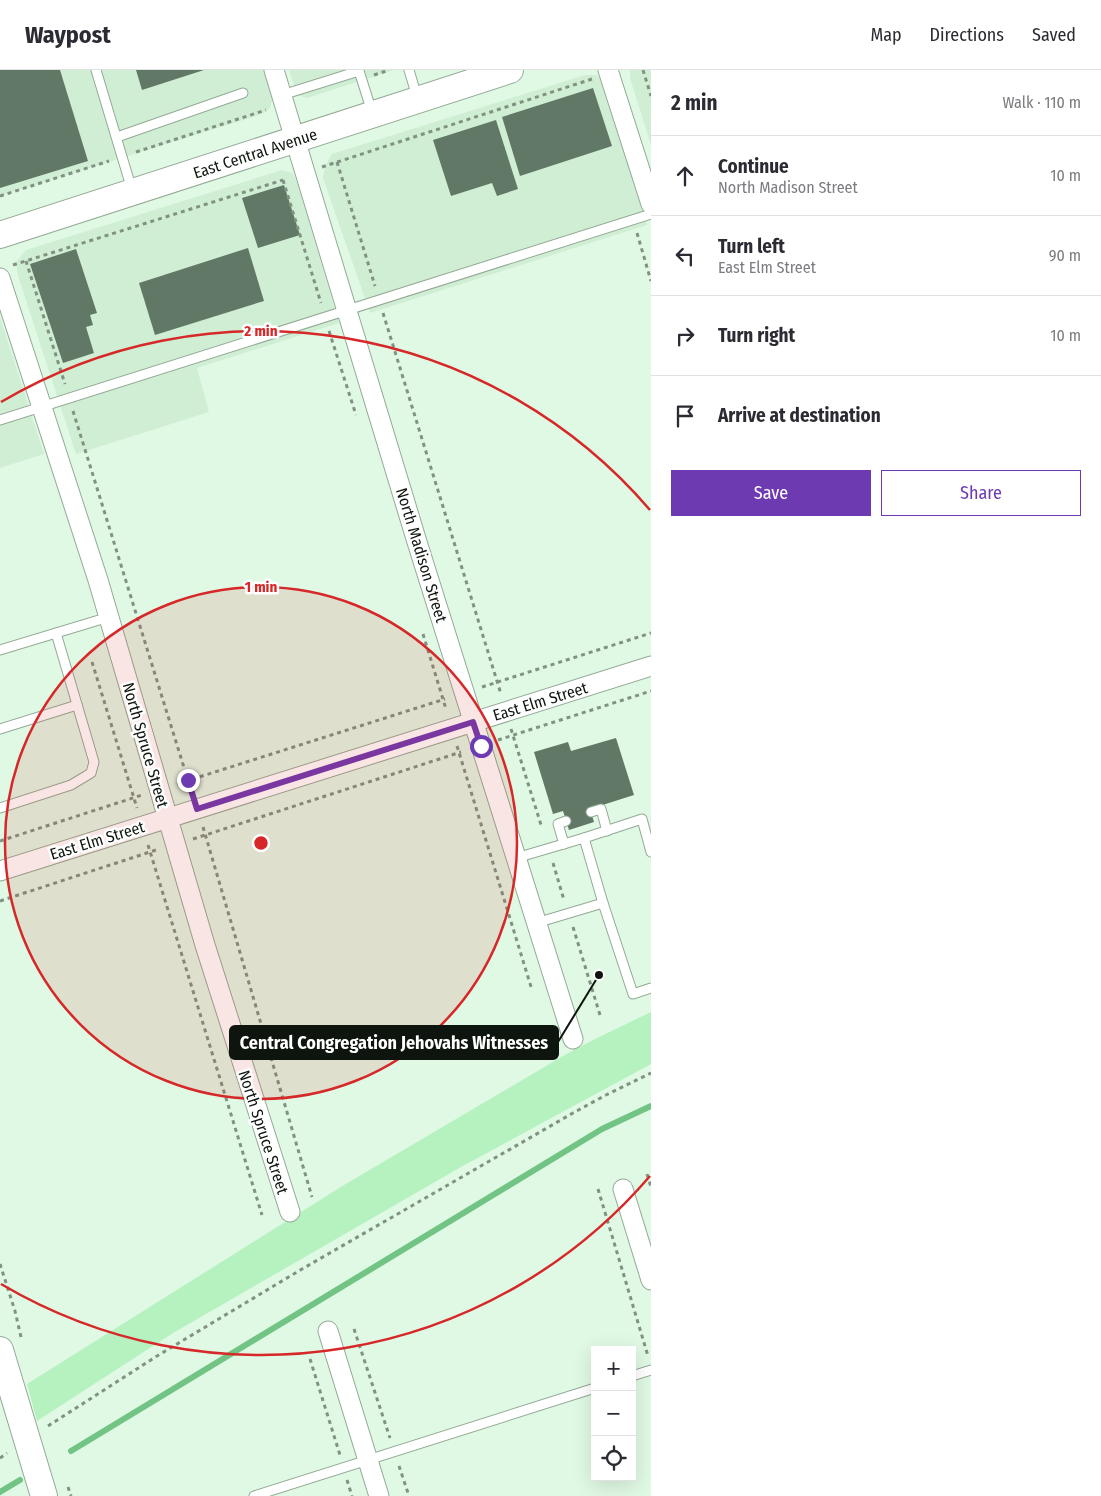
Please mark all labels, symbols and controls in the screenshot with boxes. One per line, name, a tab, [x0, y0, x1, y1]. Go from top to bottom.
text: Waypost	[25, 21, 111, 49]
text: Map	[870, 24, 902, 46]
text: Directions	[930, 24, 1004, 46]
text: Saved	[1032, 24, 1076, 46]
text: 2 min	[671, 90, 718, 116]
text: Walk · 110 m	[1003, 93, 1081, 112]
street label: East Central Avenue	[191, 124, 320, 182]
text: Continue	[718, 155, 789, 178]
icon: ahead	[671, 162, 699, 190]
text: 10 m	[1050, 166, 1081, 185]
text: North Madison Street	[718, 178, 858, 197]
text: Turn left	[718, 235, 785, 258]
icon: left	[671, 242, 699, 270]
text: 90 m	[1049, 246, 1081, 265]
text: East Elm Street	[718, 258, 816, 277]
text: 2 min	[243, 322, 278, 340]
icon: right	[671, 322, 699, 350]
text: Turn right	[718, 324, 795, 347]
text: 10 m	[1050, 326, 1081, 345]
icon: arrive	[671, 402, 699, 430]
text: Arrive at destination	[718, 404, 881, 427]
button: Save	[671, 470, 871, 516]
button: Share	[881, 470, 1081, 516]
street label: North Madison Street	[392, 486, 451, 625]
text: 1 min	[245, 578, 277, 596]
street label: East Elm Street	[491, 678, 590, 725]
street label: North Spruce Street	[119, 680, 173, 811]
route start	[470, 735, 493, 758]
route end	[177, 769, 200, 792]
street label: East Elm Street	[48, 817, 147, 864]
centre of rings	[252, 834, 270, 852]
callout: Central Congregation Jehovahs Witnesses	[230, 1026, 558, 1059]
text: Central Congregation Jehovahs Witnesses	[240, 1032, 548, 1054]
street label: North Spruce Street	[235, 1068, 293, 1197]
map controls	[591, 1346, 636, 1481]
button: +	[591, 1346, 636, 1391]
button: −	[591, 1391, 636, 1436]
button: locate	[591, 1436, 636, 1481]

